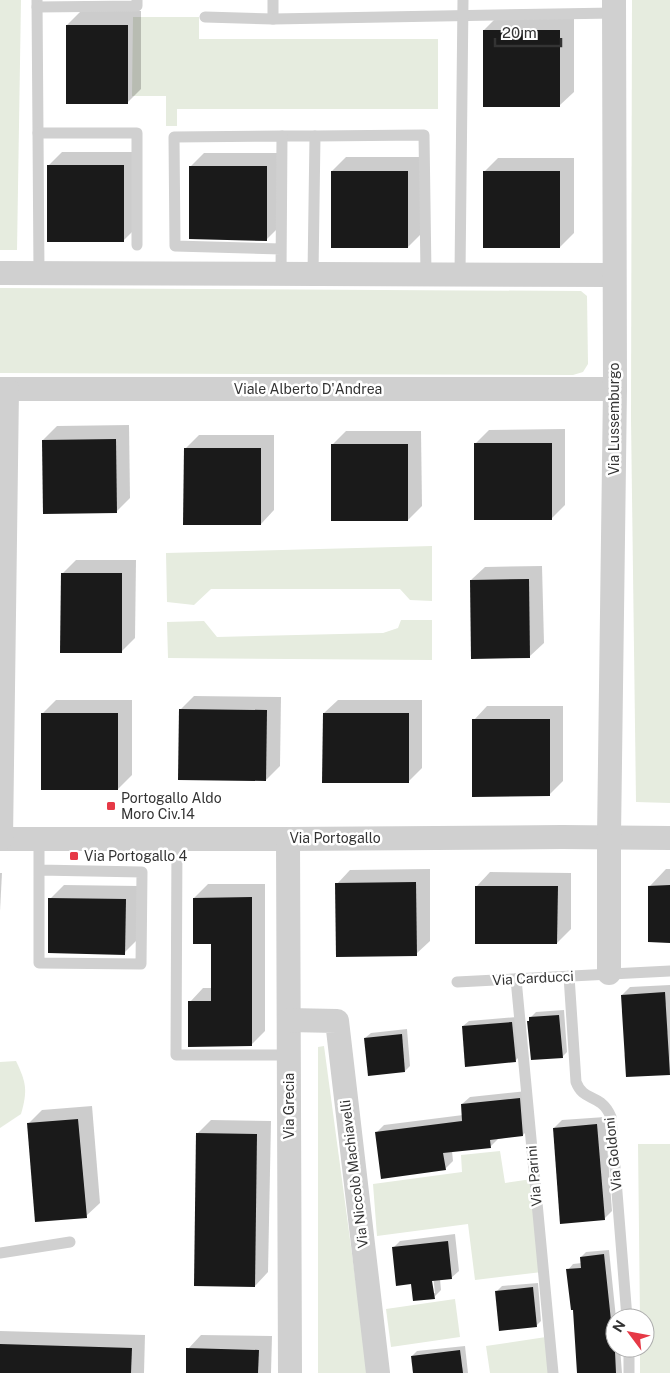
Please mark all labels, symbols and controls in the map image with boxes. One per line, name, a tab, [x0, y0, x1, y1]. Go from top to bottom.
scale bar	[495, 15, 561, 47]
text: 20 m	[502, 24, 537, 41]
street label: Via Lussemburgo	[606, 363, 622, 475]
street label: Viale Alberto D'Andrea	[234, 381, 382, 397]
place label: Portogallo Aldo Moro Civ.14	[121, 790, 222, 822]
marker: Portogallo Aldo Moro Civ.14	[105, 800, 117, 812]
street label: Via Portogallo	[289, 830, 381, 846]
place label: Via Portogallo 4	[84, 848, 188, 864]
marker: Via Portogallo 4	[68, 850, 80, 862]
street label: Via Carducci	[492, 968, 574, 988]
street label: Via Grecia	[281, 1073, 297, 1139]
street label: Via Niccolò Machiavelli	[337, 1099, 371, 1249]
street label: Via Goldoni	[601, 1116, 625, 1192]
street label: Via Parini	[523, 1145, 545, 1207]
north arrow	[605, 1308, 655, 1358]
text: N	[609, 1317, 629, 1335]

